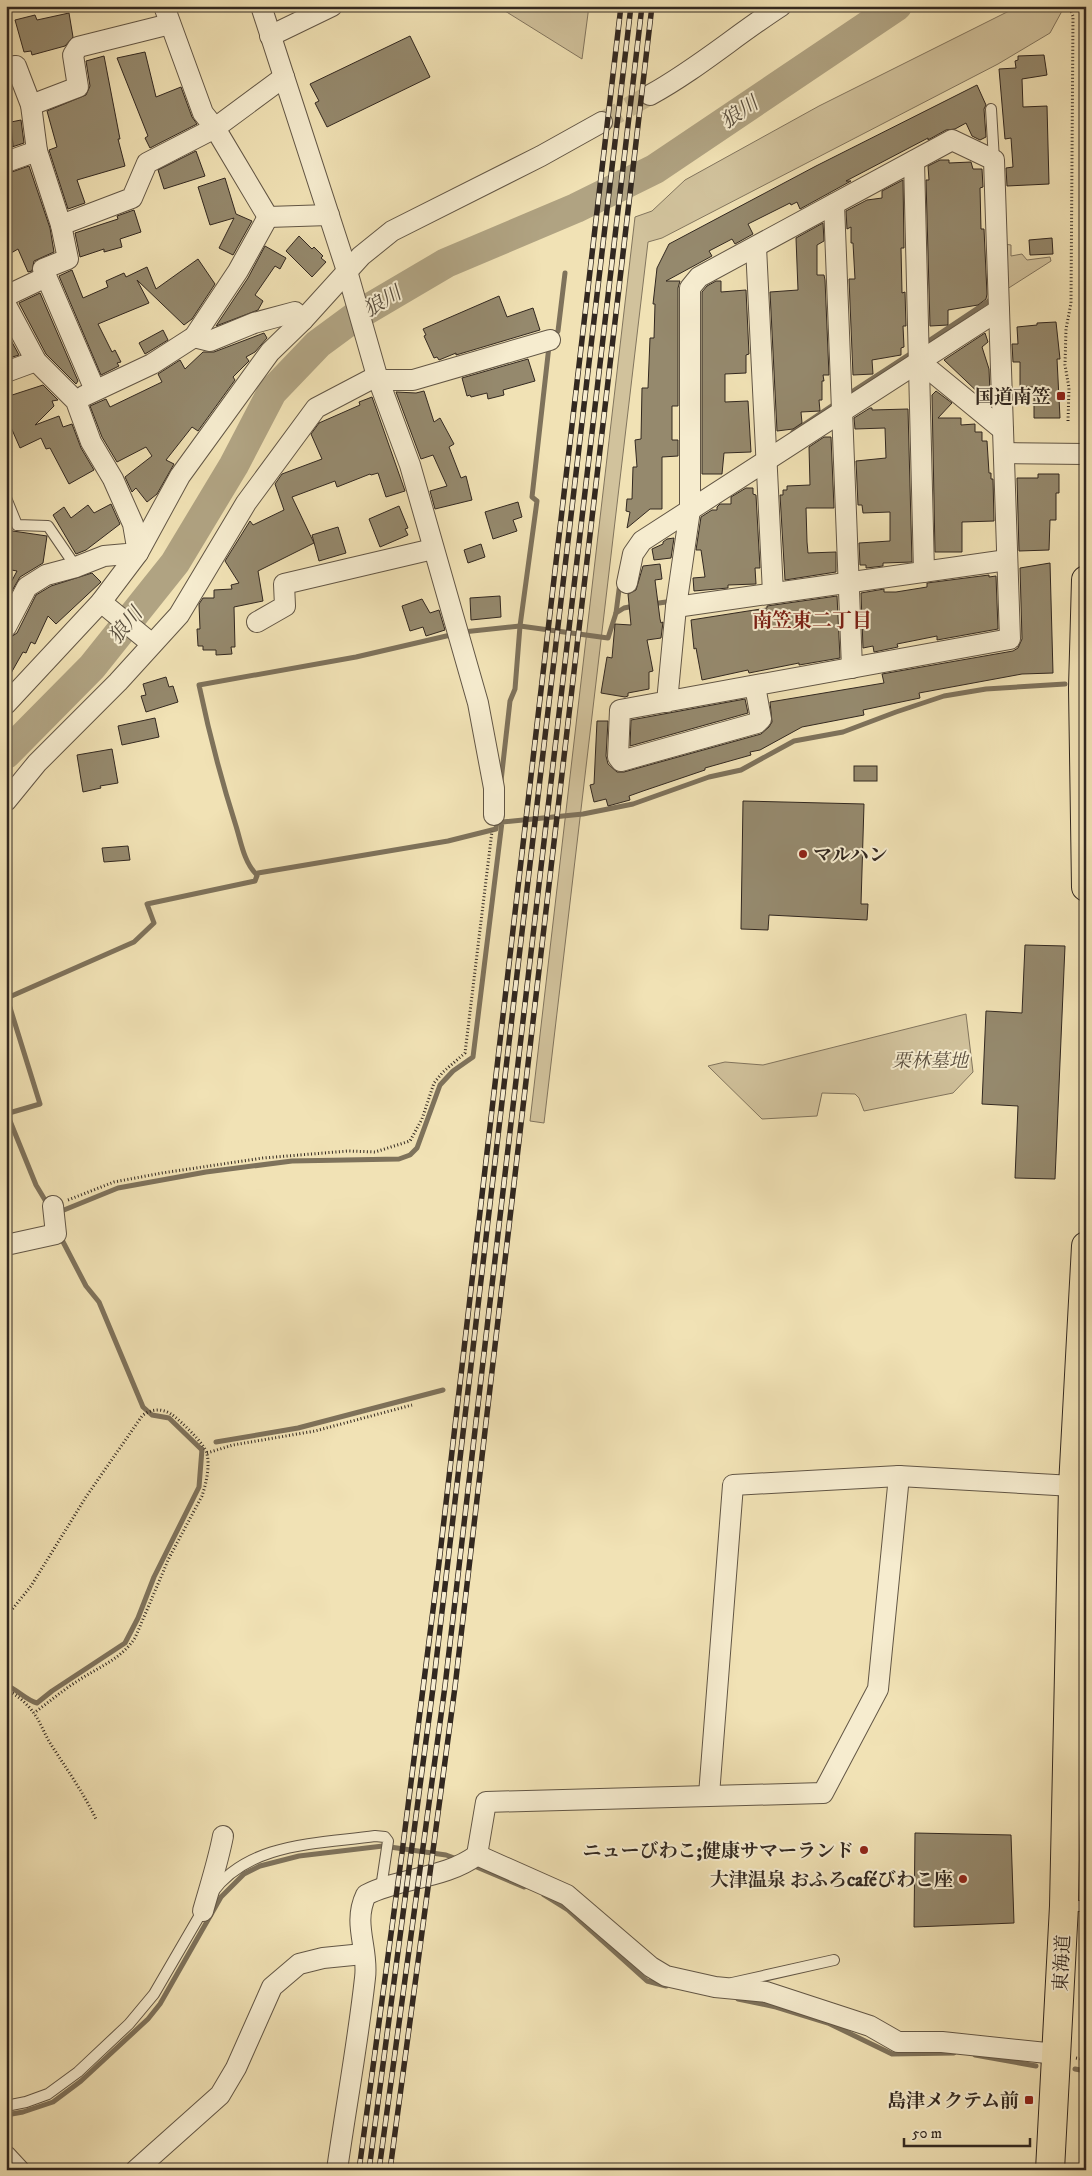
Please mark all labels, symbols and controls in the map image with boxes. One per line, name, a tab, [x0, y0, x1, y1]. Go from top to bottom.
water label: 狼川	[716, 91, 765, 135]
water label: 狼川	[359, 280, 408, 323]
place label: 国道南笠	[975, 386, 1051, 409]
marker: 国道南笠	[1055, 390, 1067, 402]
water label: 狼川	[104, 601, 150, 649]
district label: 南笠東二丁目	[752, 609, 872, 634]
place label: マルハン	[813, 844, 888, 867]
marker: マルハン	[797, 848, 809, 860]
park label: 栗林墓地	[892, 1050, 970, 1073]
place label: ニューびわこ;健康サマーランド	[582, 1840, 854, 1863]
marker: ニューびわこ;健康サマーランド	[858, 1844, 870, 1856]
place label: 大津温泉 おふろcaféびわこ座	[710, 1869, 953, 1892]
marker: 大津温泉 おふろcaféびわこ座	[957, 1873, 969, 1885]
street label: 東海道	[1050, 1934, 1075, 1992]
place label: 島津メクテム前	[887, 2090, 1019, 2113]
marker: 島津メクテム前	[1023, 2094, 1035, 2106]
scale bar	[904, 2116, 1031, 2148]
text: 50 m	[912, 2124, 942, 2143]

